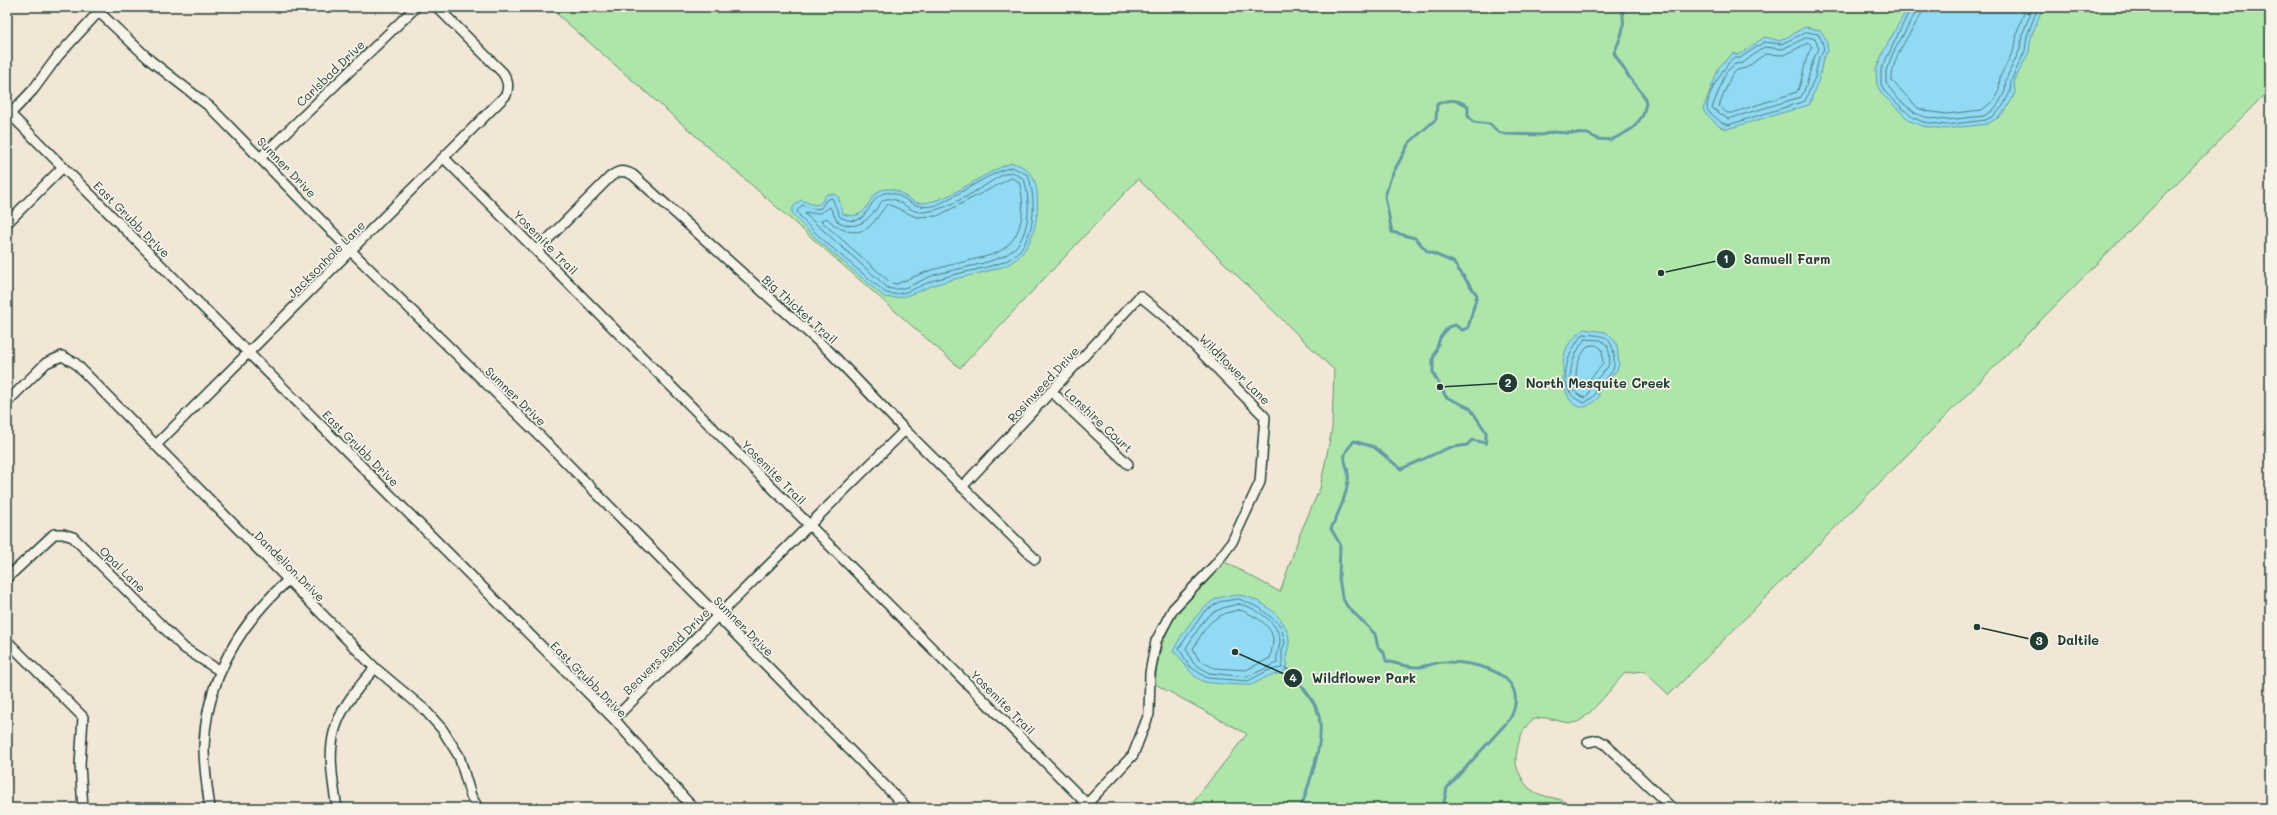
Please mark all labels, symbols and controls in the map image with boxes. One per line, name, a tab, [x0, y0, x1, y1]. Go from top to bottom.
street label: Carlsbad Drive	[292, 36, 368, 110]
street label: Sumner Drive	[254, 133, 320, 201]
street label: East Grubb Drive	[90, 177, 174, 261]
street label: Yosemite Trail	[510, 206, 582, 278]
street label: Jacksonhole Lane	[284, 217, 368, 301]
callout: Samuell Farm	[1716, 246, 1838, 271]
text: 1	[1723, 250, 1729, 266]
text: Samuell Farm	[1744, 250, 1830, 267]
street label: Big Thicket Trail	[759, 271, 841, 347]
street label: Wildflower Lane	[1196, 330, 1274, 408]
street label: Rosinweed Drive	[1004, 343, 1082, 425]
street label: Sumner Drive	[482, 363, 550, 429]
callout: North Mesquite Creek	[1498, 371, 1678, 396]
text: 2	[1505, 374, 1512, 390]
text: North Mesquite Creek	[1526, 374, 1670, 391]
street label: Lanshire Court	[1062, 384, 1136, 456]
street label: East Grubb Drive	[319, 406, 403, 490]
street label: Yosemite Trail	[738, 436, 810, 508]
street label: Dandelion Drive	[251, 527, 329, 605]
street label: Opal Lane	[96, 542, 150, 596]
street label: Sumner Drive	[711, 593, 777, 659]
street label: Beavers Bend Drive	[619, 604, 713, 698]
callout: Daltile	[2029, 628, 2107, 653]
text: Daltile	[2057, 631, 2099, 648]
text: 3	[2035, 632, 2043, 648]
street label: East Grubb Drive	[547, 637, 631, 721]
street label: Yosemite Trail	[967, 666, 1039, 738]
callout: Wildflower Park	[1283, 666, 1424, 691]
text: 4	[1289, 669, 1297, 685]
text: Wildflower Park	[1312, 669, 1416, 686]

